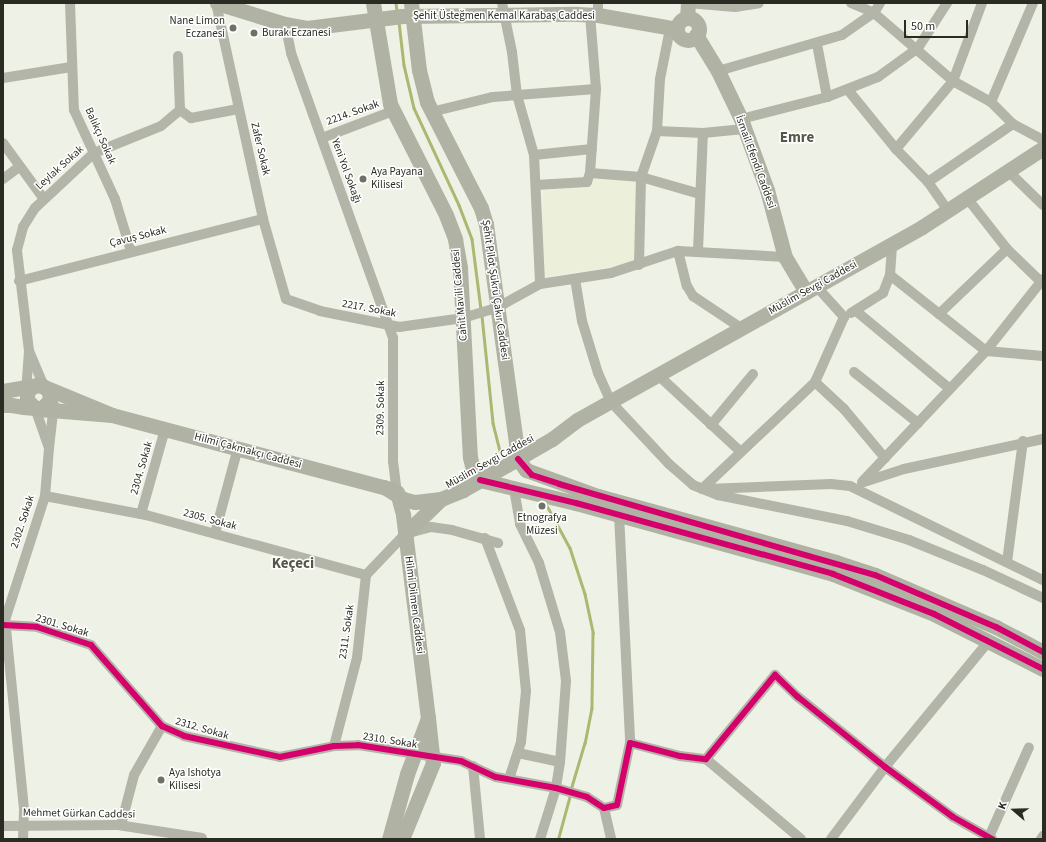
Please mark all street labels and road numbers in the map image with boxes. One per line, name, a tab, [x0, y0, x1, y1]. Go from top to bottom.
street label: Şehit Üsteğmen Kemal Karabaş Caddesi	[413, 9, 595, 23]
street label: 2214. Sokak	[325, 97, 381, 129]
street label: Balıkçı Sokak	[82, 106, 118, 166]
street label: İsmail Efendi Caddesi	[732, 114, 778, 210]
street label: Zafer Sokak	[247, 121, 273, 177]
street label: Yeni Yol Sokağı	[328, 137, 364, 205]
street label: Leylak Sokak	[33, 143, 87, 193]
street label: Şehit Pilot Şükrü Çakır Caddesi	[479, 219, 511, 361]
street label: Çavuş Sokak	[108, 224, 168, 250]
street label: Cahit Mavili Caddesi	[449, 248, 471, 342]
street label: Müslim Sevgi Caddesi	[766, 258, 860, 318]
street label: 2217. Sokak	[341, 297, 397, 321]
street label: 2309. Sokak	[374, 380, 388, 436]
street label: Hilmi Çakmakçı Caddesi	[193, 430, 303, 472]
street label: Müslim Sevgi Caddesi	[443, 432, 537, 492]
street label: 2304. Sokak	[128, 440, 156, 496]
street label: 2302. Sokak	[8, 494, 38, 550]
street label: 2305. Sokak	[182, 507, 238, 533]
street label: Hilmi Dilmen Caddesi	[401, 555, 427, 655]
street label: 2311. Sokak	[337, 604, 357, 660]
street label: 2301. Sokak	[34, 612, 90, 640]
street label: 2312. Sokak	[174, 715, 230, 743]
street label: 2310. Sokak	[362, 730, 418, 752]
street label: Mehmet Gürkan Caddesi	[23, 806, 135, 822]

